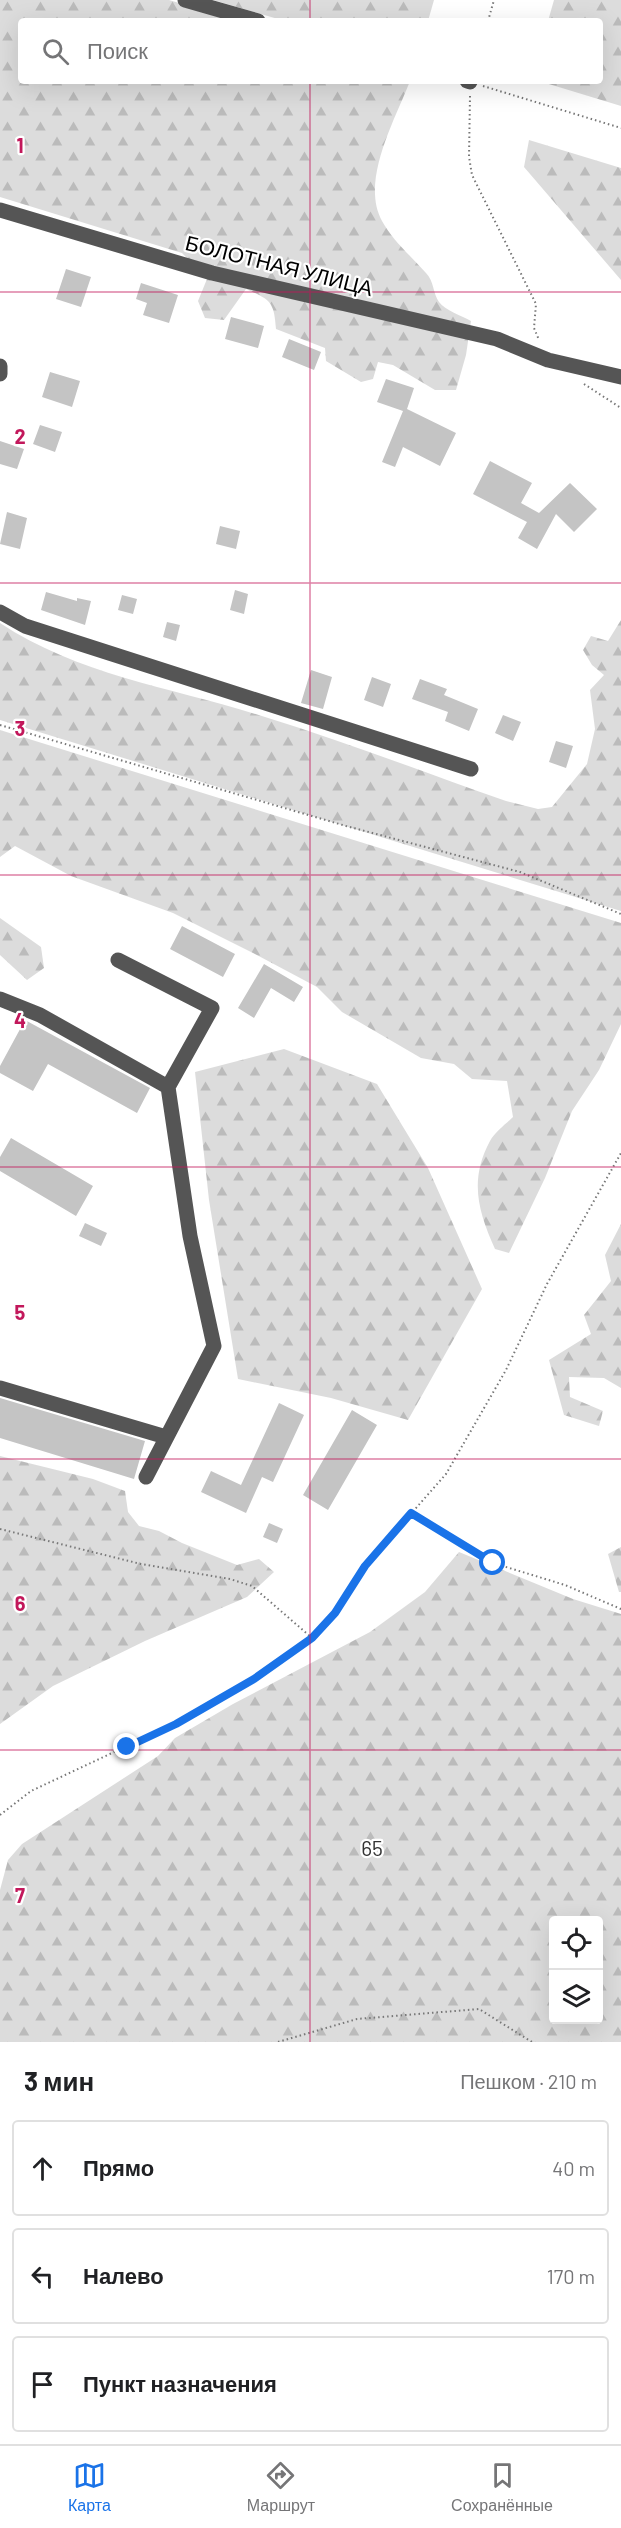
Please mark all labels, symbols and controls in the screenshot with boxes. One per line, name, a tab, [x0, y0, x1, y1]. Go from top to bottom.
search box	[18, 18, 603, 84]
icon: search	[39, 35, 72, 68]
text: Поиск	[87, 37, 148, 63]
text: 1	[16, 133, 24, 157]
street label: БОЛОТНАЯ УЛИЦА	[183, 229, 376, 300]
text: 2	[14, 424, 26, 448]
text: 3	[15, 716, 25, 740]
text: 4	[14, 1008, 26, 1032]
text: 5	[15, 1300, 26, 1324]
route start	[479, 1549, 505, 1575]
text: 6	[15, 1591, 26, 1615]
route end	[113, 1733, 139, 1759]
park label: 65	[361, 1835, 383, 1860]
text: 7	[15, 1883, 25, 1907]
map controls	[549, 1916, 603, 2024]
button: locate	[549, 1916, 603, 1970]
button: layers	[549, 1970, 603, 2024]
text: 3 мин	[24, 2065, 94, 2096]
text: Пешком · 210 m	[460, 2069, 597, 2093]
icon: ahead	[26, 2152, 59, 2185]
text: Прямо	[83, 2154, 154, 2180]
text: 40 m	[552, 2156, 595, 2180]
icon: left	[26, 2260, 59, 2293]
text: Налево	[83, 2262, 164, 2288]
text: 170 m	[547, 2264, 595, 2288]
icon: arrive	[26, 2368, 59, 2401]
text: Пункт назначения	[83, 2370, 277, 2396]
tab: Карта	[68, 2459, 111, 2515]
tab: Маршрут	[247, 2459, 315, 2515]
tab: Сохранённые	[451, 2459, 553, 2515]

